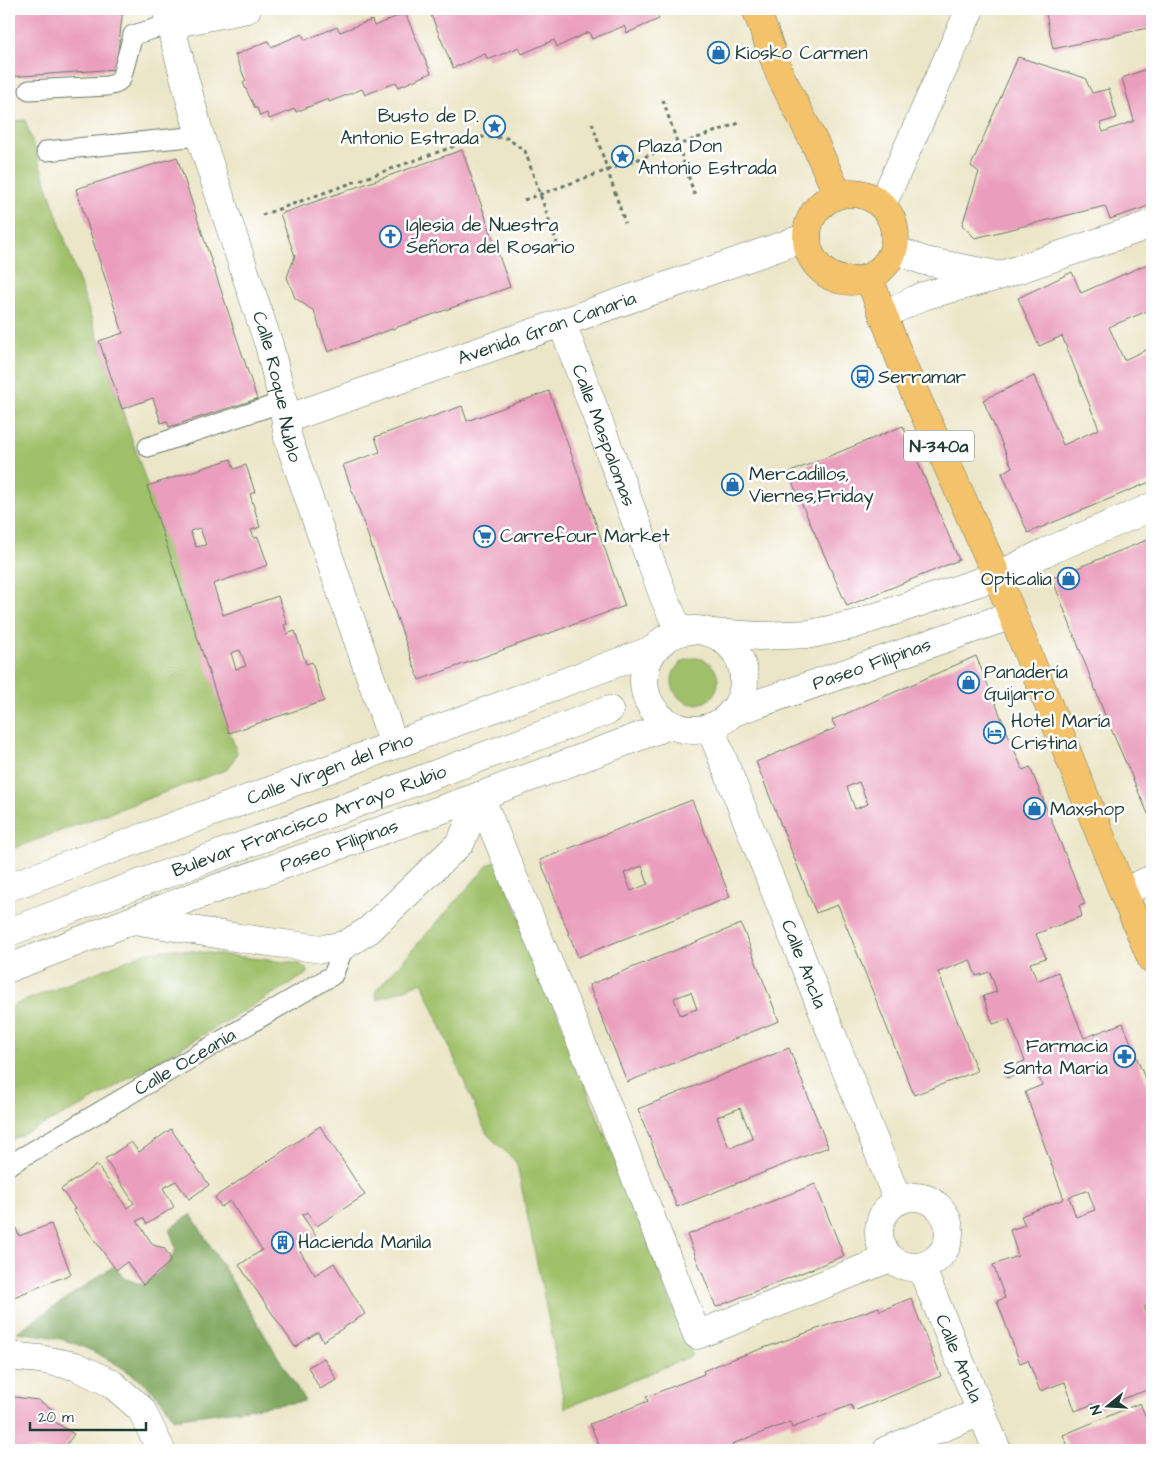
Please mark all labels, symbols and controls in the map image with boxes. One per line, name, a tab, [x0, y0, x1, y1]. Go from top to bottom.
place label: Kiosko Carmen	[735, 40, 868, 67]
shop icon: Kiosko Carmen	[707, 41, 731, 65]
place label: Busto de D. Antonio Estrada	[340, 103, 479, 152]
place icon: Busto de D. Antonio Estrada	[483, 115, 507, 139]
place label: Plaza Don Antonio Estrada	[638, 133, 777, 182]
place icon: Plaza Don Antonio Estrada	[610, 145, 634, 169]
place label: Iglesia de Nuestra Señora del Rosario	[406, 212, 575, 261]
church icon: Iglesia de Nuestra Señora del Rosario	[378, 224, 402, 248]
street label: Avenida Gran Canaria	[454, 284, 640, 372]
street label: Calle Roque Nublo	[245, 308, 309, 466]
street label: Calle Maspalomas	[565, 361, 643, 510]
place label: Serramar	[878, 364, 967, 391]
bus stop icon: Serramar	[850, 365, 874, 389]
road number: N-340a	[904, 431, 974, 462]
place label: Mercadillos, Viernes,Friday	[749, 461, 874, 511]
shop icon: Mercadillos, Viernes,Friday	[721, 473, 745, 497]
place label: Carrefour Market	[500, 523, 670, 550]
supermarket icon: Carrefour Market	[472, 524, 496, 548]
place label: Opticalia	[981, 566, 1052, 593]
shop icon: Opticalia	[1056, 567, 1080, 591]
street label: Paseo Filipinas	[809, 631, 935, 697]
place label: Panadería Guijarro	[984, 659, 1068, 708]
shop icon: Panadería Guijarro	[956, 671, 980, 695]
place label: Hotel María Cristina	[1011, 708, 1110, 757]
hotel icon: Hotel María Cristina	[983, 720, 1007, 744]
street label: Calle Virgen del Pino	[243, 726, 417, 812]
street label: Bulevar Francisco Arrayo Rubio	[168, 758, 450, 884]
place label: Maxshop	[1050, 796, 1125, 823]
shop icon: Maxshop	[1022, 797, 1046, 821]
street label: Paseo Filipinas	[276, 812, 402, 879]
street label: Calle Ancla	[774, 916, 834, 1013]
street label: Calle Oceanía	[129, 1021, 241, 1102]
place label: Farmacia Santa María	[1003, 1033, 1108, 1082]
pharmacy icon: Farmacia Santa María	[1112, 1045, 1136, 1069]
place label: Hacienda Manila	[298, 1229, 432, 1256]
building icon: Hacienda Manila	[270, 1230, 294, 1254]
street label: Calle Ancla	[929, 1310, 989, 1407]
north arrow	[1084, 1382, 1134, 1432]
scale bar	[30, 1399, 146, 1431]
text: N	[1086, 1402, 1107, 1417]
text: 20 m	[38, 1407, 74, 1428]

